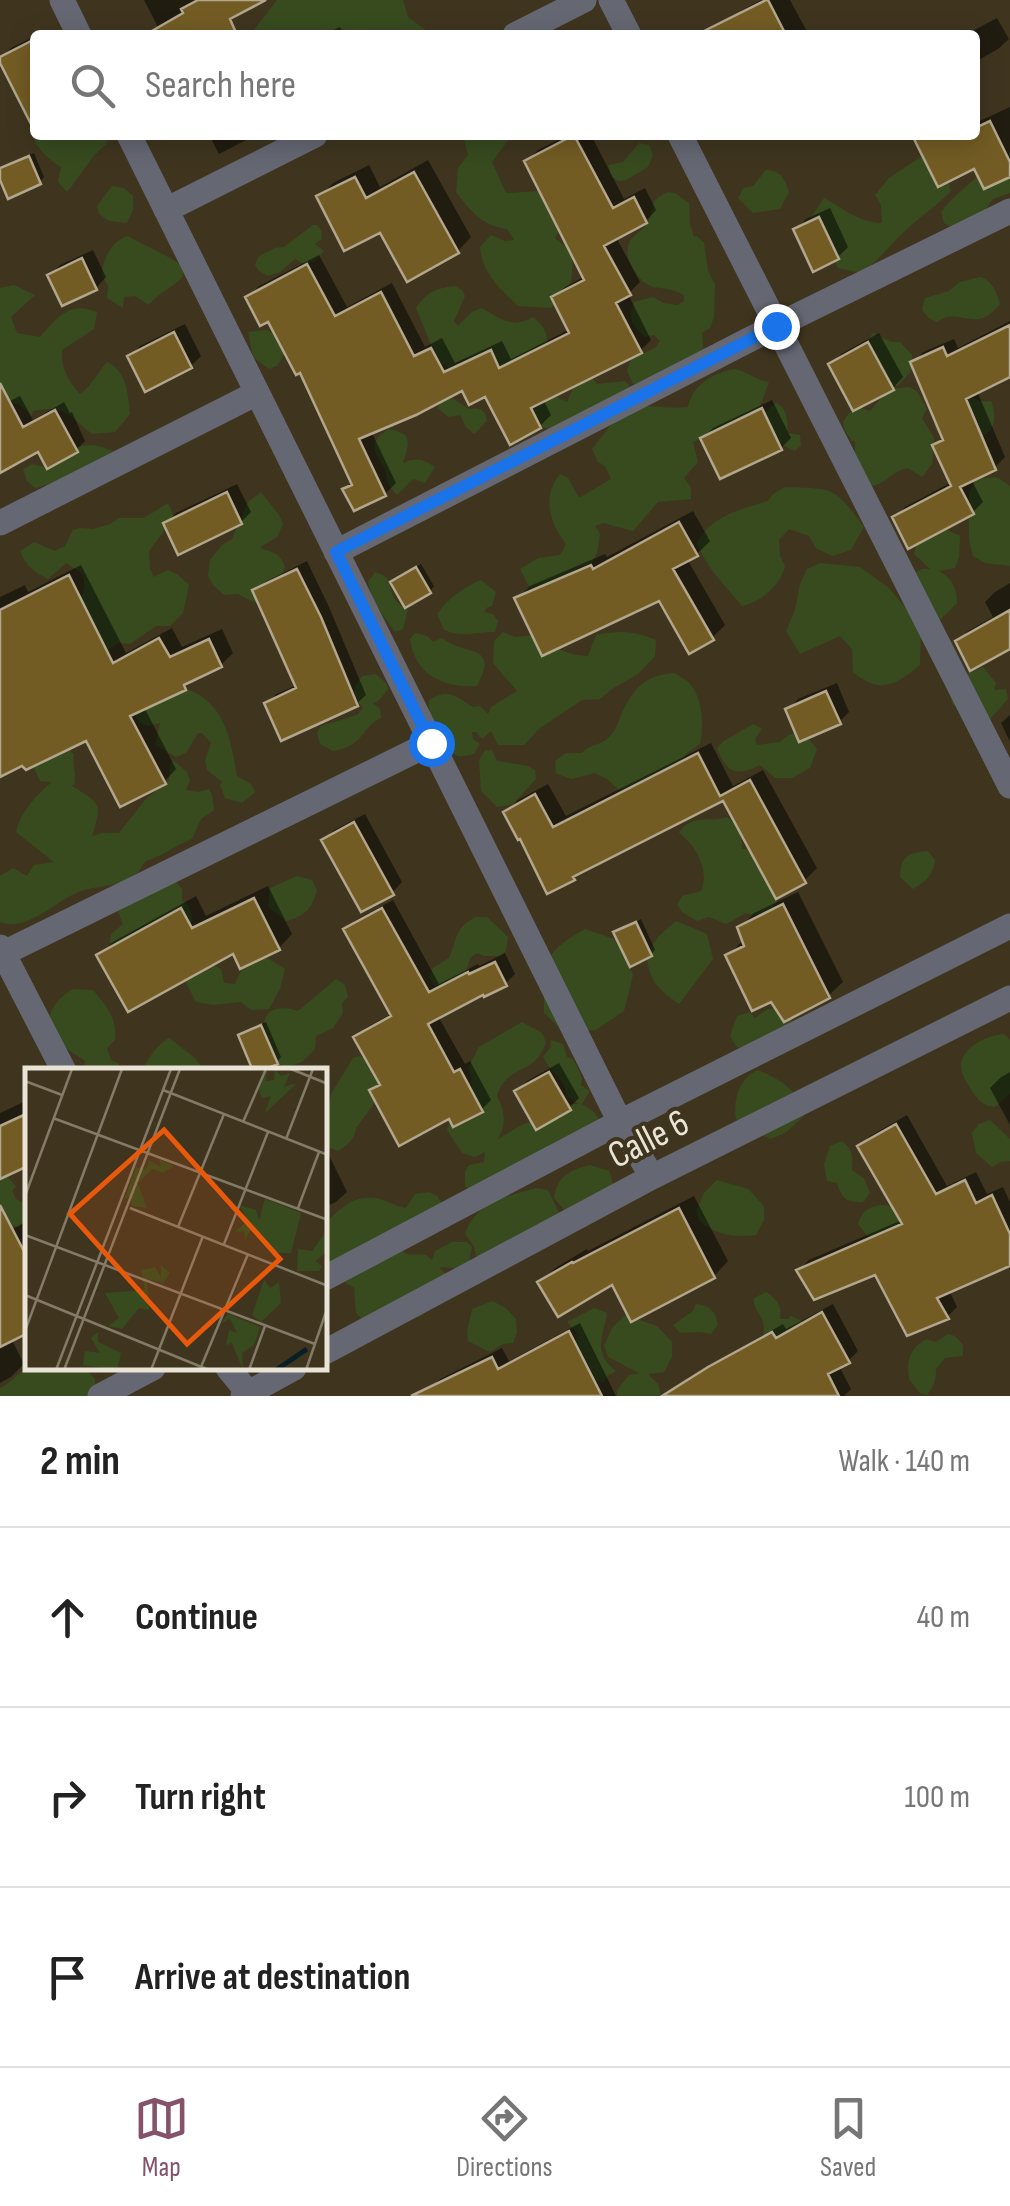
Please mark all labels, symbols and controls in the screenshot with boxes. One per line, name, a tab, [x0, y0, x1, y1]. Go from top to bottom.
search box	[30, 30, 980, 140]
icon: search	[65, 58, 120, 113]
text: Search here	[145, 63, 296, 108]
route end	[754, 304, 800, 350]
route start	[409, 721, 455, 767]
inset map	[25, 1068, 328, 1371]
street label: Calle 6	[601, 1100, 697, 1179]
text: 2 min	[40, 1436, 120, 1487]
text: Walk · 140 m	[839, 1442, 970, 1481]
icon: ahead	[40, 1590, 95, 1645]
text: Continue	[135, 1595, 258, 1640]
text: 40 m	[917, 1598, 970, 1637]
icon: right	[40, 1770, 95, 1825]
text: Turn right	[135, 1775, 266, 1820]
text: 100 m	[905, 1778, 970, 1817]
icon: arrive	[40, 1950, 95, 2005]
text: Arrive at destination	[135, 1955, 410, 2000]
tab: Map	[134, 2091, 189, 2184]
tab: Directions	[456, 2091, 553, 2184]
tab: Saved	[820, 2091, 876, 2184]

